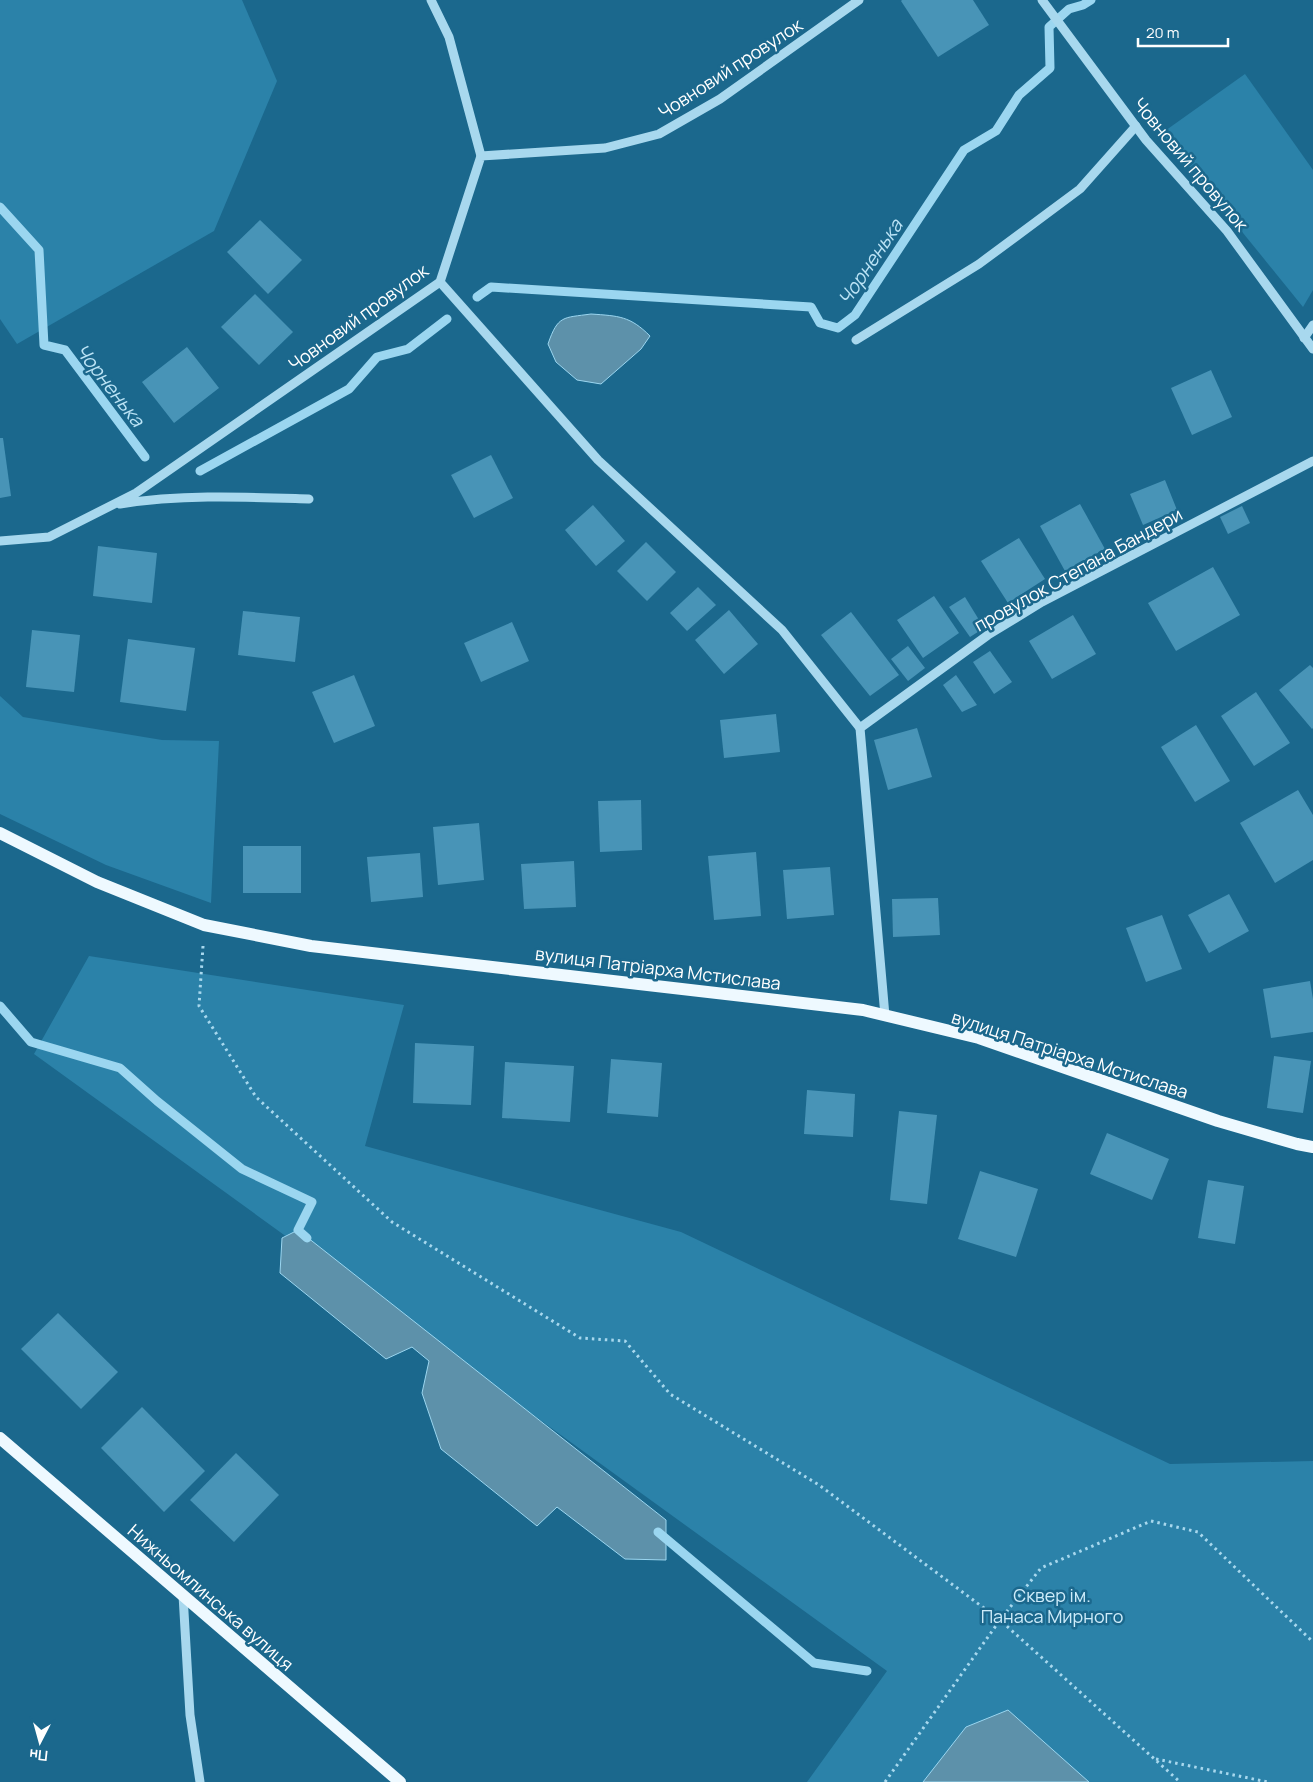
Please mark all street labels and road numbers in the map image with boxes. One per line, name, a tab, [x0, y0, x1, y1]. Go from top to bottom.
street label: Човновий провулок	[653, 12, 808, 124]
street label: Човновий провулок	[1128, 92, 1255, 237]
street label: Човновий провулок	[283, 258, 434, 376]
street label: провулок Степана Бандери	[970, 502, 1186, 636]
street label: вулиця Патріарха Мстислава	[534, 941, 782, 995]
street label: вулиця Патріарха Мстислава	[949, 1004, 1191, 1104]
street label: Нижньомлинська вулиця	[123, 1518, 299, 1676]

